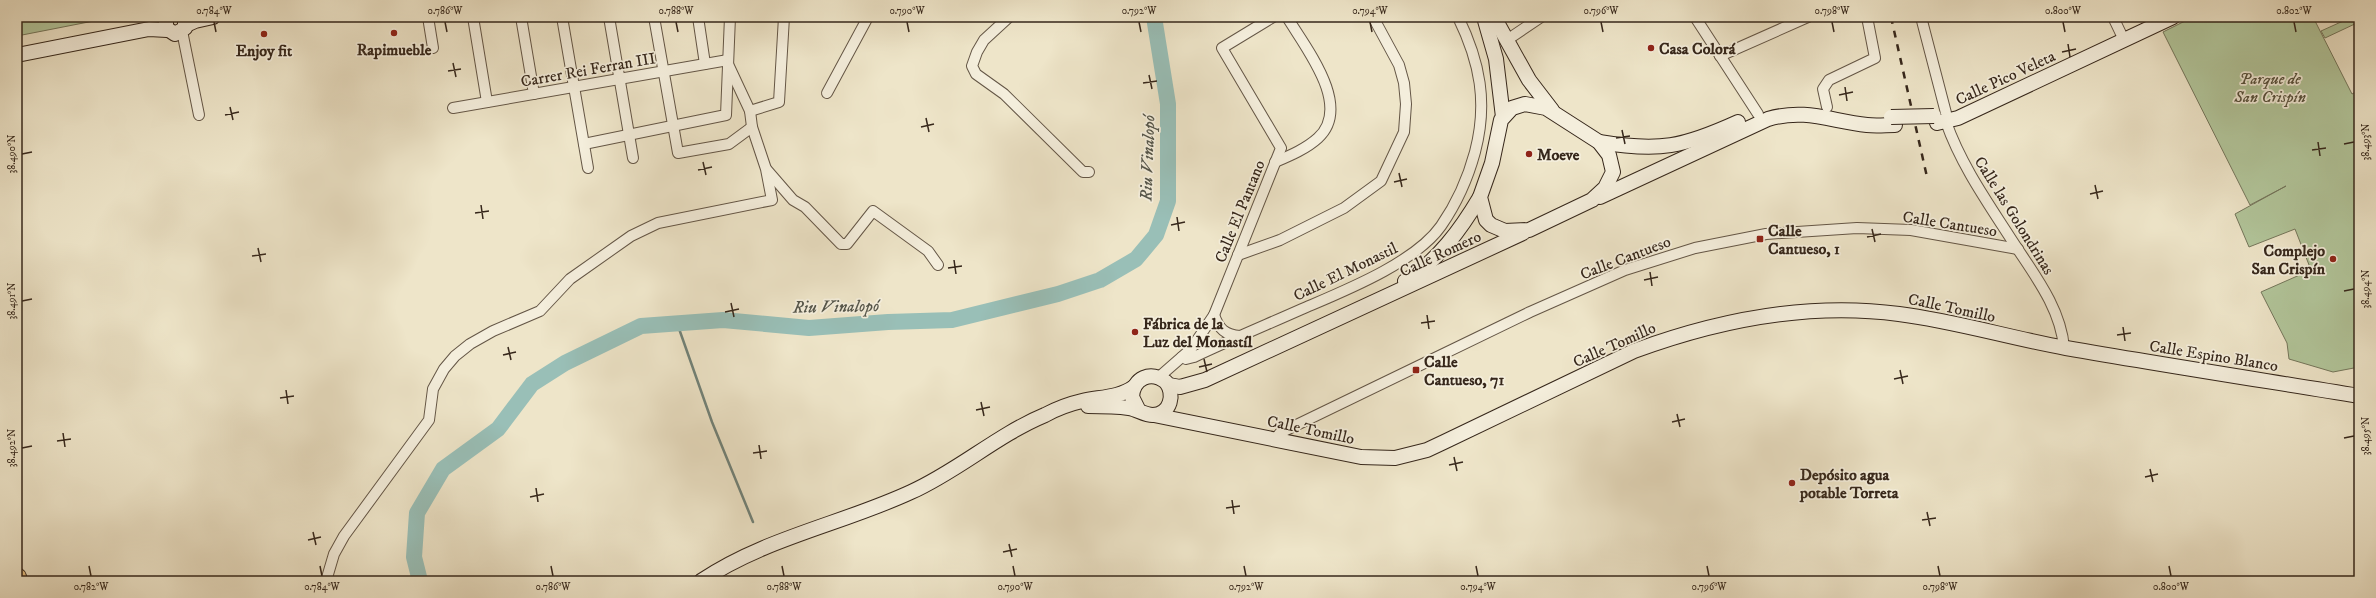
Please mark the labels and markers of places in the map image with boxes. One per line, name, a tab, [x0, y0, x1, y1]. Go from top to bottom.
marker: Rapimueble	[389, 28, 399, 38]
marker: Enjoy fit	[259, 29, 269, 39]
place label: Casa Colorá	[1659, 39, 1737, 59]
place label: Rapimueble	[357, 40, 432, 60]
place label: Enjoy fit	[236, 41, 293, 61]
marker: Casa Colorá	[1646, 43, 1656, 53]
place label: Moeve	[1537, 145, 1580, 165]
marker: Moeve	[1524, 149, 1534, 159]
place label: Calle Cantueso, 1	[1768, 221, 1840, 259]
marker: Calle Cantueso, 1	[1755, 234, 1765, 244]
place label: Complejo San Crispín	[2252, 241, 2326, 279]
marker: Complejo San Crispín	[2328, 254, 2338, 264]
place label: Fábrica de la Luz del Monastíl	[1143, 314, 1253, 352]
marker: Fábrica de la Luz del Monastíl	[1130, 327, 1140, 337]
place label: Calle Cantueso, 71	[1424, 352, 1504, 390]
marker: Calle Cantueso, 71	[1411, 365, 1421, 375]
place label: Depósito agua potable Torreta	[1799, 465, 1900, 503]
marker: Depósito agua potable Torreta	[1787, 478, 1797, 488]

